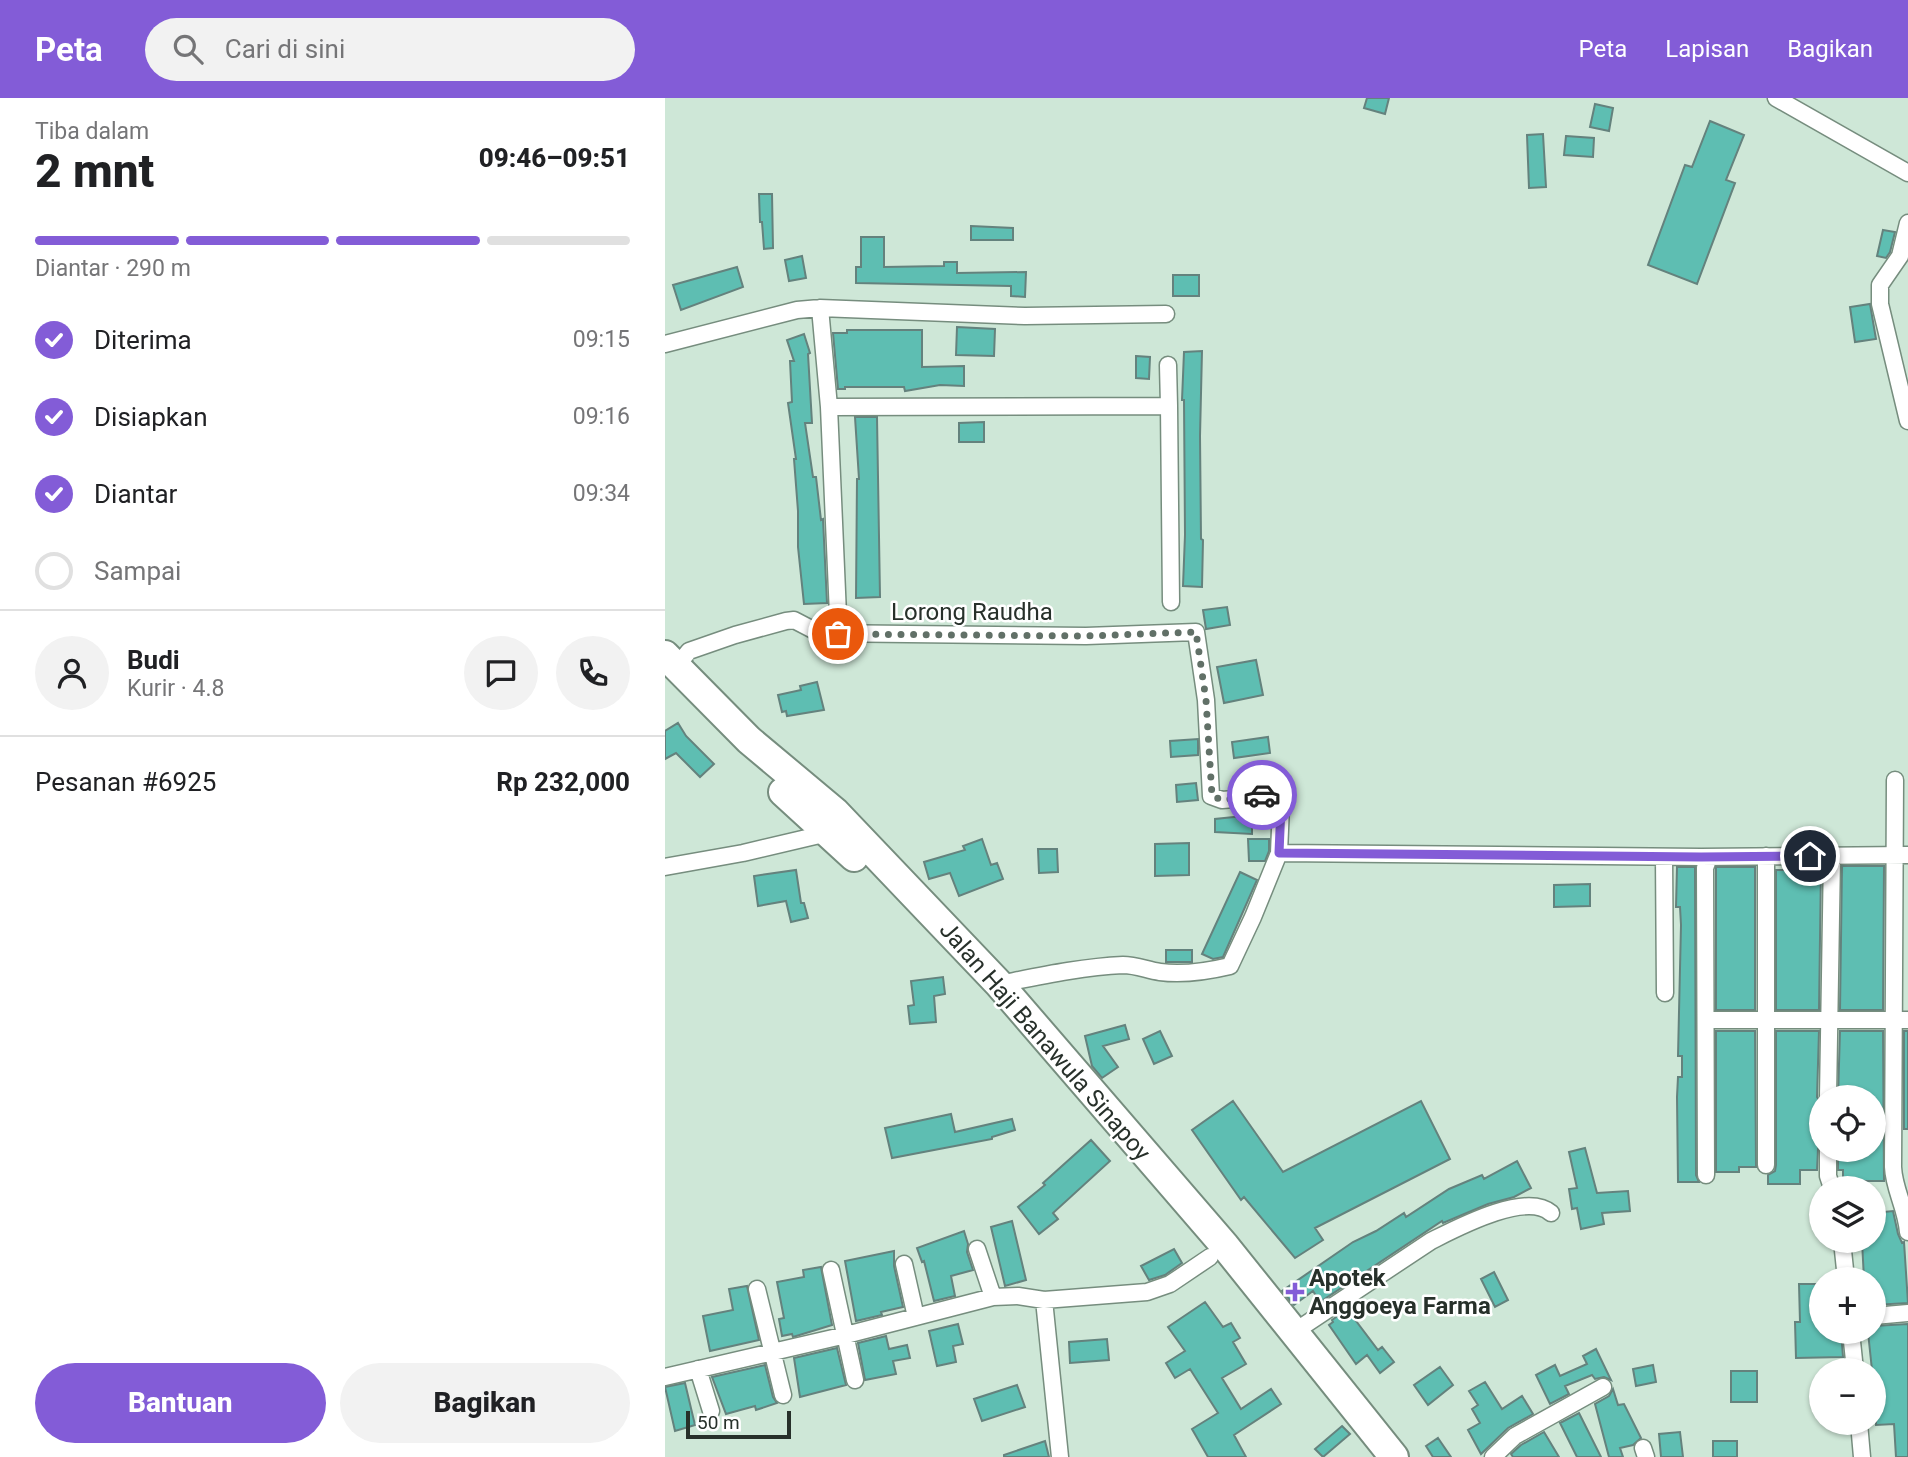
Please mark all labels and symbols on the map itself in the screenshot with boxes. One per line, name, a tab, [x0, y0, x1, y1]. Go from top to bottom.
street label: Lorong Raudha	[891, 598, 1053, 626]
pin	[808, 604, 868, 664]
courier	[1227, 760, 1297, 830]
pin	[1780, 826, 1840, 886]
street label: Jalan Haji Banawula Sinapoy	[934, 916, 1157, 1167]
place label: Apotek Anggoeya Farma	[1309, 1264, 1491, 1320]
marker: Apotek Anggoeya Farma	[1287, 1284, 1303, 1300]
scale bar	[686, 1408, 791, 1440]

